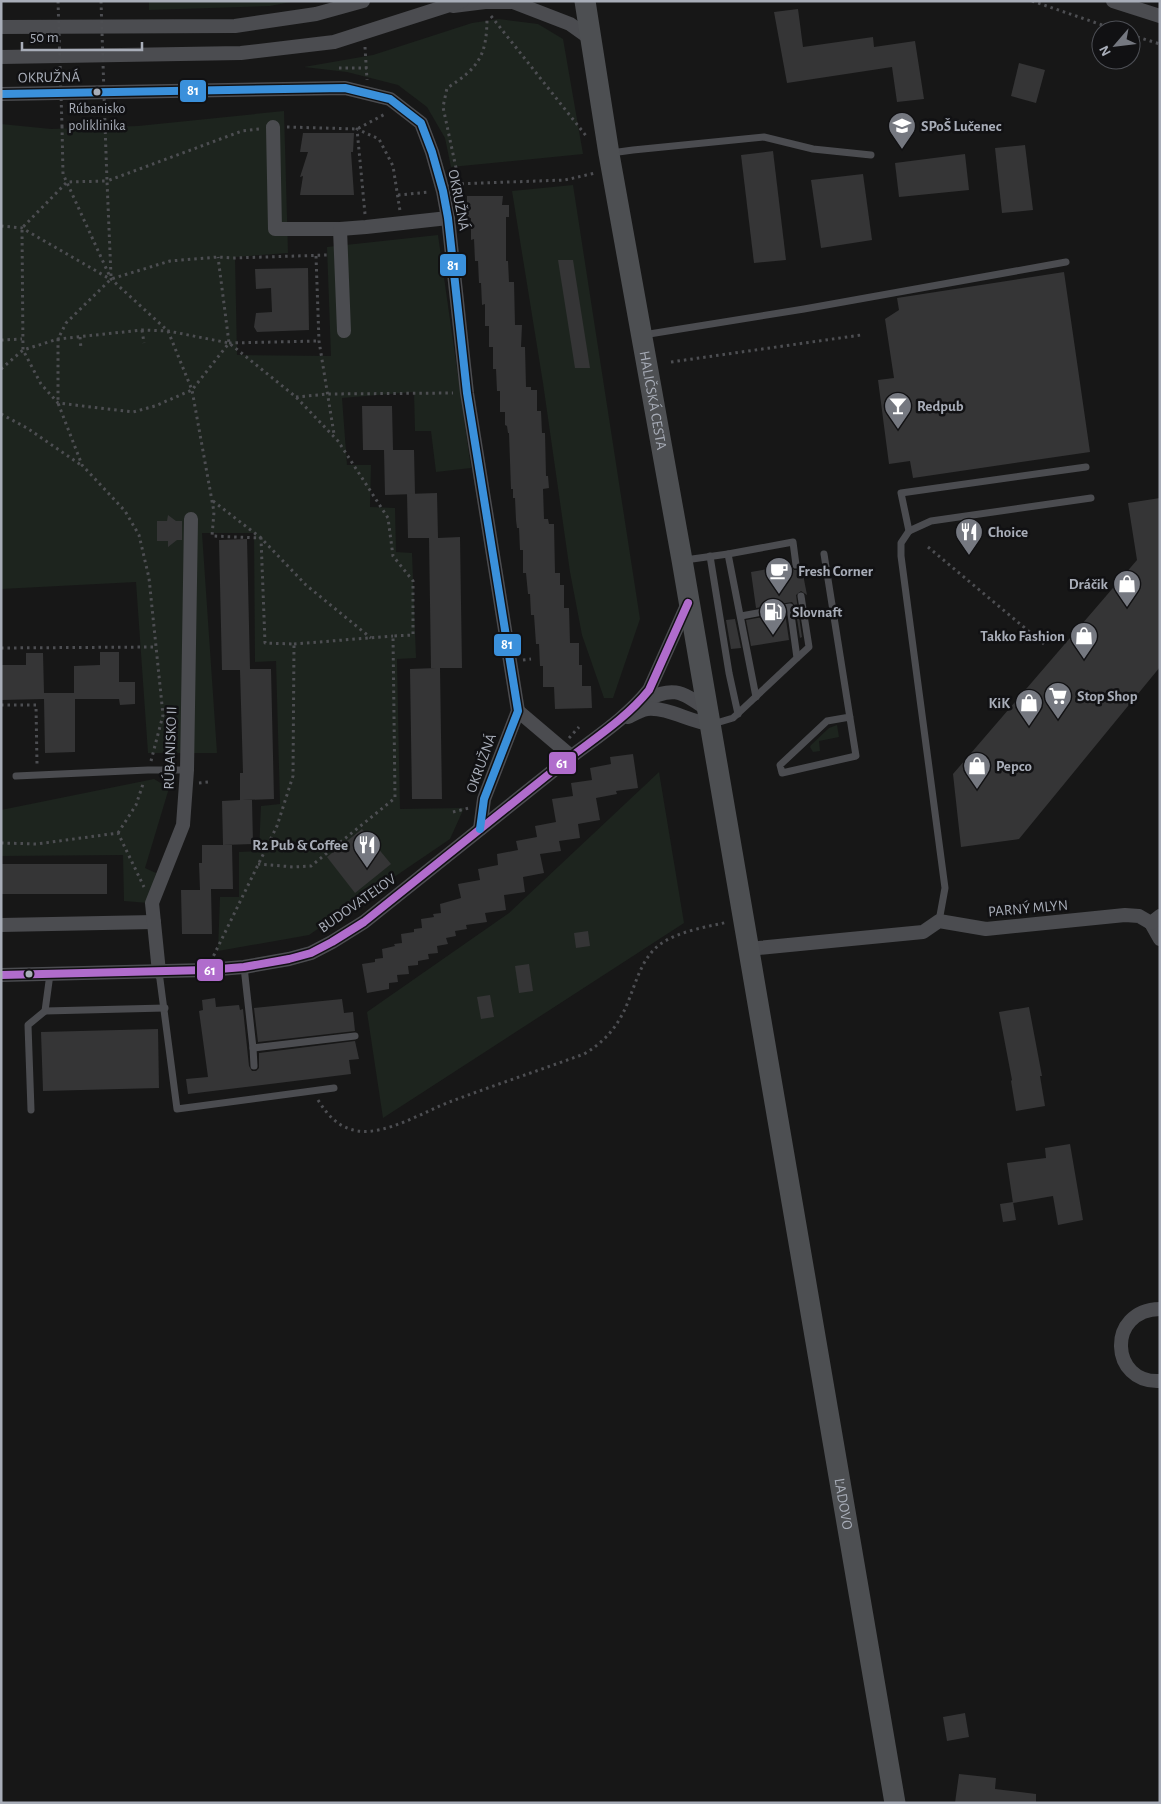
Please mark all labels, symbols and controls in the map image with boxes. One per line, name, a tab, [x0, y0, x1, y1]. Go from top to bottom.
scale bar	[22, 20, 142, 52]
north arrow	[1091, 20, 1141, 70]
text: 50 m	[30, 30, 59, 45]
text: N	[1097, 43, 1114, 58]
street label: OKRUŽNÁ	[18, 67, 80, 86]
line badge: 81	[179, 79, 207, 103]
text: 81	[187, 84, 199, 98]
marker: Rúbanisko poliklinika	[92, 87, 102, 97]
place label: Rúbanisko poliklinika	[68, 102, 126, 133]
school or university icon: SPoŠ Lučenec	[887, 111, 917, 150]
place label: SPoŠ Lučenec	[921, 118, 1002, 134]
street label: OKRUŽNÁ	[445, 168, 474, 232]
line badge: 81	[439, 253, 467, 277]
text: 81	[447, 259, 459, 273]
street label: HALIČSKÁ CESTA	[637, 350, 669, 451]
bar icon: Redpub	[883, 391, 913, 430]
place label: Redpub	[917, 399, 964, 414]
restaurant icon: Choice	[954, 517, 984, 556]
place label: Choice	[988, 525, 1028, 540]
cafe icon: Fresh Corner	[764, 556, 794, 595]
place label: Fresh Corner	[798, 564, 874, 579]
shop icon: Dráčik	[1112, 569, 1142, 608]
place label: Dráčik	[1069, 577, 1109, 592]
fuel station icon: Slovnaft	[758, 597, 788, 636]
place label: Slovnaft	[792, 605, 842, 620]
shop icon: Takko Fashion	[1069, 621, 1099, 660]
place label: Takko Fashion	[980, 629, 1065, 644]
line badge: 81	[493, 633, 522, 657]
text: 81	[501, 638, 513, 652]
supermarket icon: Stop Shop	[1043, 681, 1073, 720]
shop icon: KiK	[1014, 688, 1044, 727]
place label: Stop Shop	[1077, 689, 1138, 704]
place label: KiK	[989, 696, 1010, 711]
street label: RÚBANISKO II	[160, 706, 179, 790]
street label: OKRUŽNÁ	[462, 730, 499, 795]
line badge: 61	[548, 751, 577, 775]
shop icon: Pepco	[962, 751, 992, 790]
text: 61	[556, 757, 568, 771]
place label: Pepco	[996, 759, 1032, 774]
restaurant icon: R2 Pub & Coffee	[352, 830, 382, 869]
place label: R2 Pub & Coffee	[252, 838, 348, 853]
street label: BUDOVATEĽOV	[316, 871, 399, 936]
street label: PARNÝ MLYN	[987, 896, 1069, 919]
line badge: 61	[196, 958, 224, 982]
text: 61	[204, 964, 216, 978]
unlabelled marker	[24, 969, 34, 979]
street label: ĽADOVO	[831, 1477, 855, 1531]

